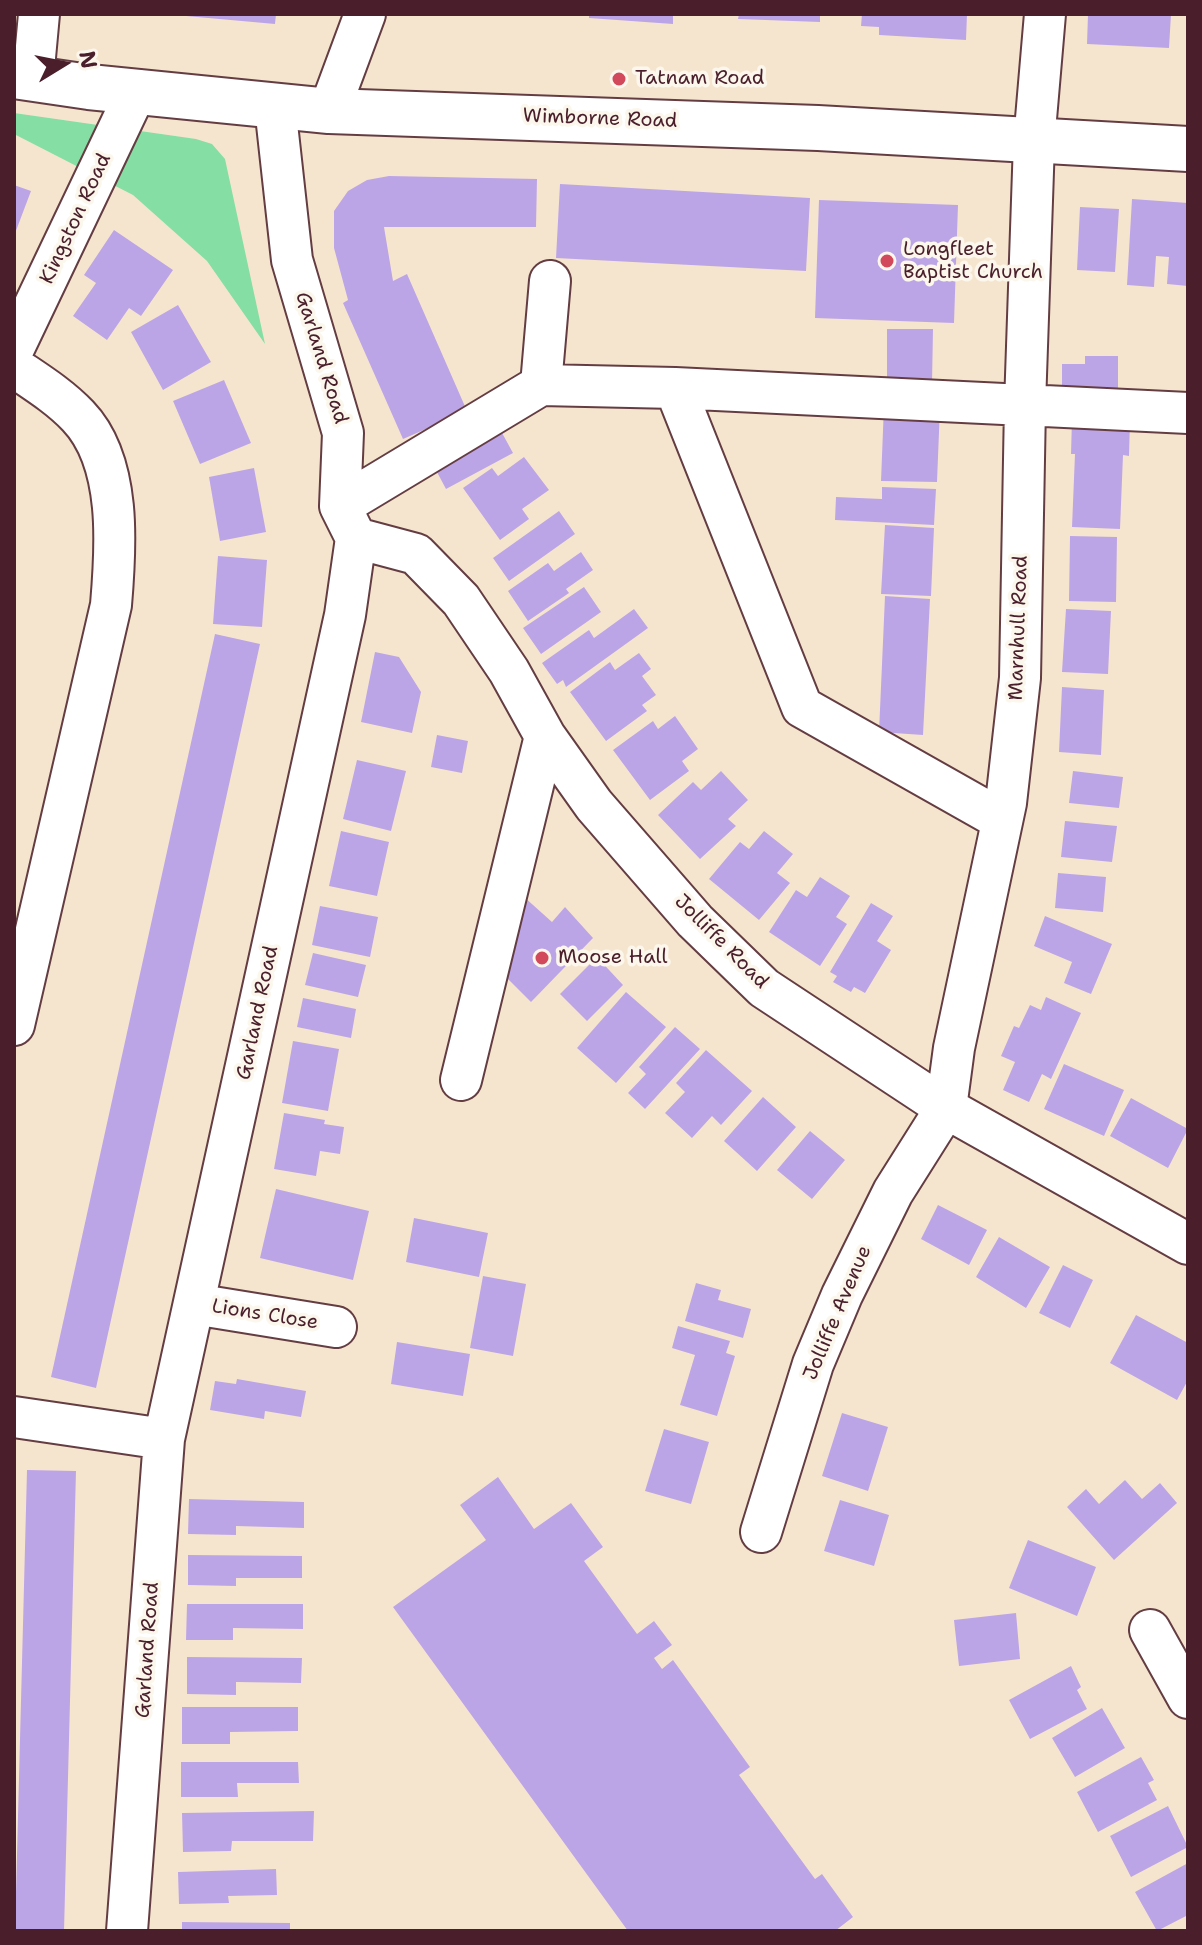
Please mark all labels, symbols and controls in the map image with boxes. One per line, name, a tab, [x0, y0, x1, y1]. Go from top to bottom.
north arrow	[24, 24, 104, 104]
text: N	[72, 49, 104, 71]
place label: Tatnam Road	[635, 67, 764, 91]
marker: Tatnam Road	[610, 70, 628, 88]
street label: Wimborne Road	[522, 104, 678, 134]
street label: Kingston Road	[35, 150, 117, 288]
place label: Longfleet Baptist Church	[903, 238, 1043, 285]
marker: Longfleet Baptist Church	[878, 252, 896, 270]
street label: Garland Road	[290, 289, 352, 427]
street label: Marnhull Road	[1004, 555, 1034, 701]
street label: Jolliffe Road	[669, 890, 773, 994]
street label: Garland Road	[232, 944, 284, 1082]
place label: Moose Hall	[558, 946, 668, 970]
marker: Moose Hall	[533, 949, 551, 967]
street label: Jolliffe Avenue	[799, 1242, 877, 1384]
street label: Lions Close	[210, 1295, 320, 1335]
street label: Garland Road	[131, 1581, 165, 1719]

